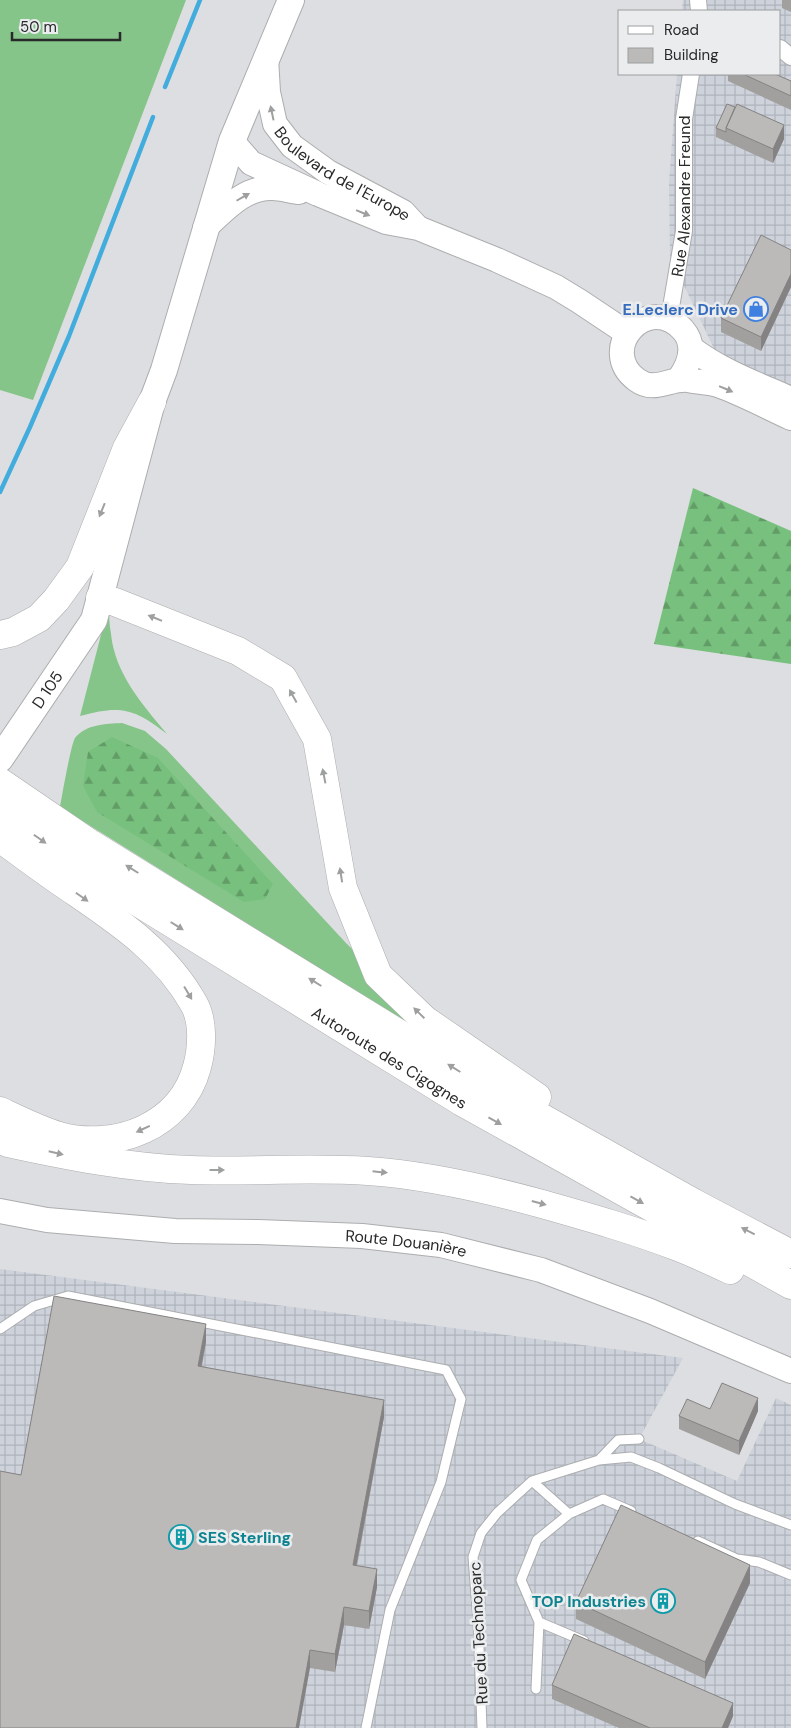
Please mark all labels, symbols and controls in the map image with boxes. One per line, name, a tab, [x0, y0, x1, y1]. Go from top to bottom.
scale bar	[12, 10, 120, 42]
legend	[618, 10, 781, 75]
text: 50 m	[20, 17, 57, 37]
text: Road	[664, 20, 699, 40]
text: Building	[664, 45, 719, 65]
one-way arrow	[268, 105, 276, 121]
street label: Rue Alexandre Freund	[666, 116, 695, 278]
street label: Boulevard de l'Europe	[270, 122, 416, 225]
one-way arrow	[235, 193, 250, 201]
one-way arrow	[356, 209, 371, 217]
shop icon: E.Leclerc Drive	[743, 296, 769, 322]
place label: E.Leclerc Drive	[622, 299, 738, 320]
one-way arrow	[719, 386, 734, 394]
one-way arrow	[98, 503, 106, 518]
one-way arrow	[147, 614, 162, 622]
street label: D 105	[27, 667, 68, 713]
one-way arrow	[289, 689, 297, 703]
one-way arrow	[319, 768, 327, 784]
one-way arrow	[33, 834, 47, 844]
one-way arrow	[126, 865, 139, 874]
one-way arrow	[336, 867, 344, 883]
one-way arrow	[76, 892, 89, 902]
one-way arrow	[171, 922, 184, 931]
one-way arrow	[309, 978, 322, 987]
one-way arrow	[183, 987, 192, 1000]
street label: Autoroute des Cigognes	[308, 1002, 471, 1114]
one-way arrow	[413, 1007, 425, 1019]
one-way arrow	[447, 1063, 460, 1072]
one-way arrow	[488, 1116, 502, 1125]
one-way arrow	[136, 1125, 150, 1133]
one-way arrow	[48, 1150, 64, 1158]
one-way arrow	[210, 1166, 226, 1174]
one-way arrow	[372, 1168, 388, 1176]
one-way arrow	[629, 1196, 644, 1204]
one-way arrow	[531, 1200, 546, 1208]
street label: Route Douanière	[345, 1225, 469, 1262]
one-way arrow	[741, 1227, 755, 1235]
building icon: SES Sterling	[168, 1524, 194, 1550]
place label: SES Sterling	[198, 1527, 291, 1548]
street label: Rue du Technoparc	[464, 1561, 493, 1705]
building icon: TOP Industries	[650, 1588, 676, 1614]
place label: TOP Industries	[532, 1591, 646, 1612]

